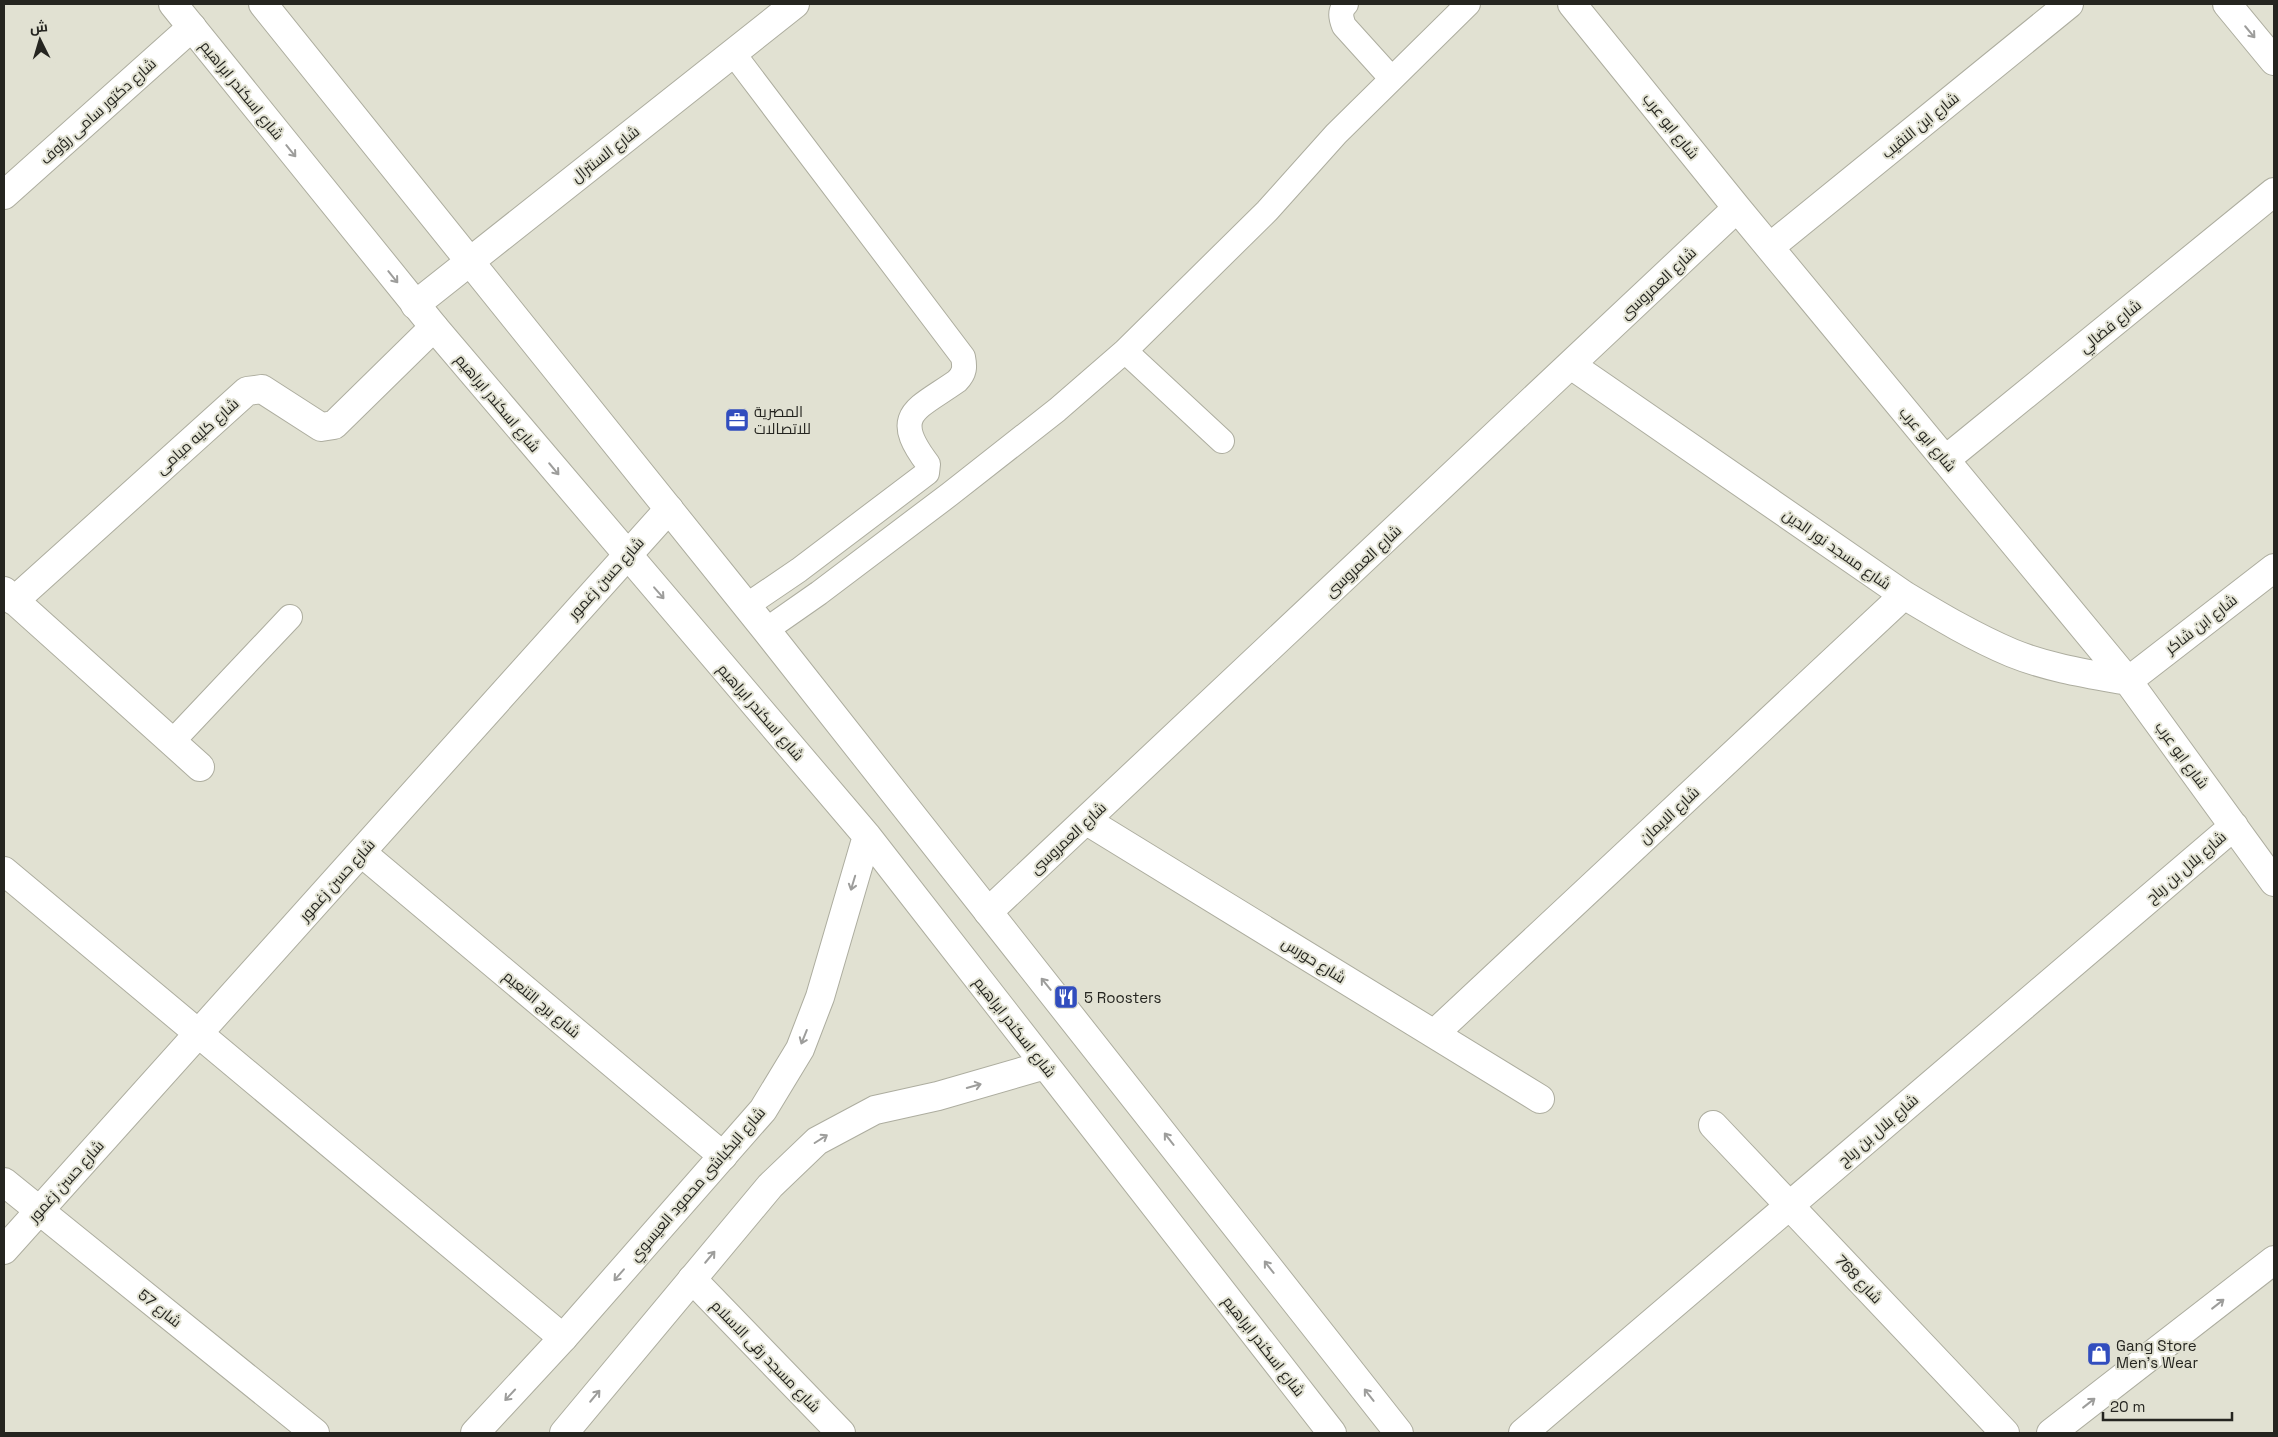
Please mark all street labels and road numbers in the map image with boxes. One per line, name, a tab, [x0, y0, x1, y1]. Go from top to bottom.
street label: شارع اسكندر ابراهيم	[195, 37, 288, 145]
street label: شارع دكتور سامى رؤوف	[36, 54, 161, 170]
street label: شارع ابن النقيب	[1877, 88, 1964, 164]
street label: شارع ابو عرب	[1637, 89, 1703, 164]
street label: شارع السنترال	[567, 121, 644, 188]
street label: شارع العمروسى	[1616, 243, 1702, 325]
street label: شارع فضالي	[2075, 295, 2147, 359]
street label: شارع اسكندر ابراهيم	[450, 350, 545, 457]
street label: شارع كليه ميامى	[152, 394, 244, 480]
street label: شارع ابو عرب	[1894, 403, 1961, 477]
street label: شارع مسجد نور الدين	[1778, 505, 1895, 595]
street label: شارع العمروسى	[1321, 521, 1407, 603]
street label: شارع حسن زغمور	[564, 533, 649, 625]
street label: شارع ابن شاكر	[2160, 590, 2242, 660]
street label: شارع اسكندر ابراهيم	[712, 660, 808, 766]
street label: شارع ابو عرب	[2150, 718, 2213, 794]
street label: شارع الايمان	[1635, 782, 1704, 849]
street label: شارع العمروسى	[1026, 798, 1112, 880]
street label: شارع بلال بن رباح	[2142, 827, 2231, 909]
street label: شارع حسن زغمور	[295, 835, 380, 927]
street label: شارع حورس	[1277, 933, 1350, 989]
street label: شارع برج التنعيم	[498, 966, 584, 1043]
street label: شارع اسكندر ابراهيم	[968, 973, 1060, 1082]
street label: شارع بلال بن رباح	[1834, 1090, 1923, 1172]
street label: شارع البكباشى محمود العيسوي	[625, 1103, 771, 1267]
street label: شارع حسن زغمور	[24, 1136, 109, 1228]
street label: شارع 768	[1830, 1251, 1886, 1309]
street label: شارع 57	[133, 1285, 185, 1333]
street label: شارع اسكندر ابراهيم	[1217, 1292, 1309, 1401]
street label: شارع مسجد رقى الاسلام	[706, 1296, 825, 1418]

